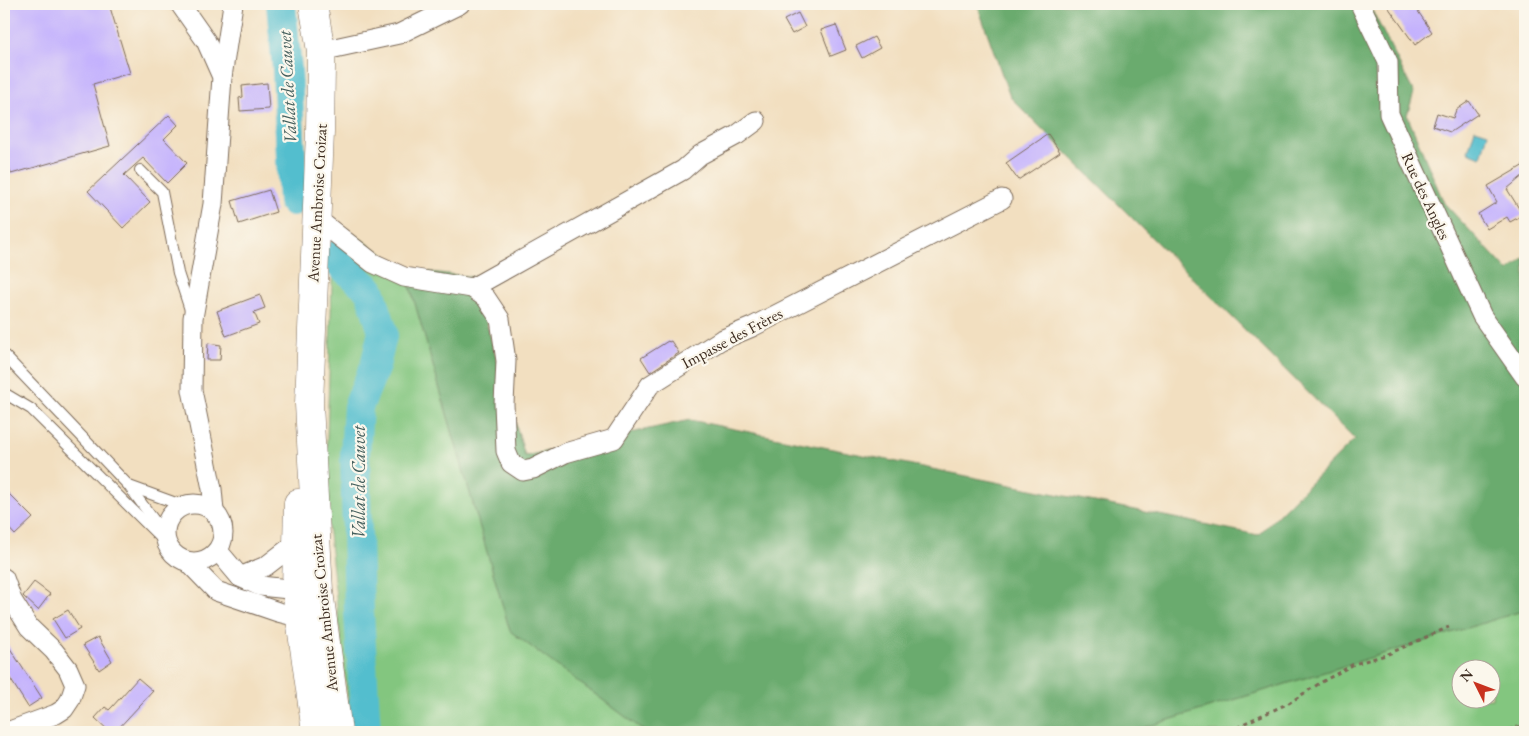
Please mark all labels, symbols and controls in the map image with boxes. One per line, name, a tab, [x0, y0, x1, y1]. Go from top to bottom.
water label: Vallat de Cauvet	[273, 29, 301, 144]
street label: Avenue Ambroise Croizat	[302, 123, 332, 284]
street label: Rue des Angles	[1397, 149, 1455, 243]
street label: Impasse des Frères	[678, 303, 786, 373]
water label: Vallat de Cauvet	[347, 425, 370, 538]
street label: Avenue Ambroise Croizat	[305, 533, 343, 694]
north arrow	[1452, 658, 1502, 708]
text: N	[1456, 665, 1477, 686]

